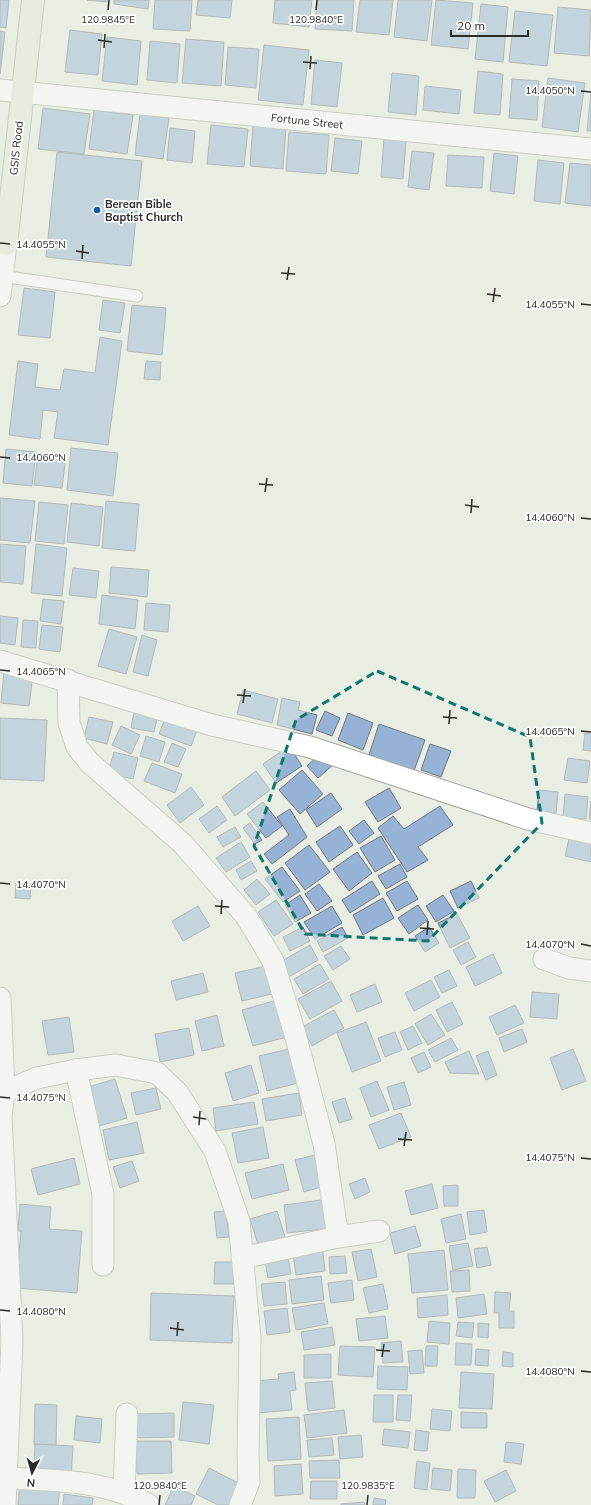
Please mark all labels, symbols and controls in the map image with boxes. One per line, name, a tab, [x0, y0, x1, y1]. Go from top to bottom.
scale bar	[451, 12, 528, 38]
text: 120.9845°E	[81, 13, 135, 26]
text: 120.9840°E	[289, 13, 343, 26]
text: 20 m	[457, 18, 485, 33]
text: 14.4050°N	[525, 84, 575, 97]
street label: Fortune Street	[270, 110, 344, 132]
street label: GSIS Road	[6, 120, 26, 176]
place label: Berean Bible Baptist Church	[105, 197, 183, 224]
marker: Berean Bible Baptist Church	[92, 205, 102, 215]
text: 14.4055°N	[16, 238, 66, 251]
text: 14.4055°N	[525, 298, 575, 311]
text: 14.4060°N	[16, 451, 66, 464]
text: 14.4060°N	[525, 511, 575, 524]
text: 14.4065°N	[16, 665, 66, 678]
text: 14.4065°N	[525, 725, 575, 738]
text: 14.4070°N	[16, 878, 66, 891]
text: 14.4070°N	[525, 938, 575, 951]
text: 14.4075°N	[16, 1091, 66, 1104]
text: 14.4075°N	[525, 1151, 575, 1164]
text: 14.4080°N	[16, 1305, 66, 1318]
text: 14.4080°N	[525, 1365, 575, 1378]
north arrow	[12, 1453, 52, 1493]
text: N	[26, 1476, 36, 1490]
text: 120.9840°E	[133, 1479, 187, 1492]
text: 120.9835°E	[341, 1479, 395, 1492]

